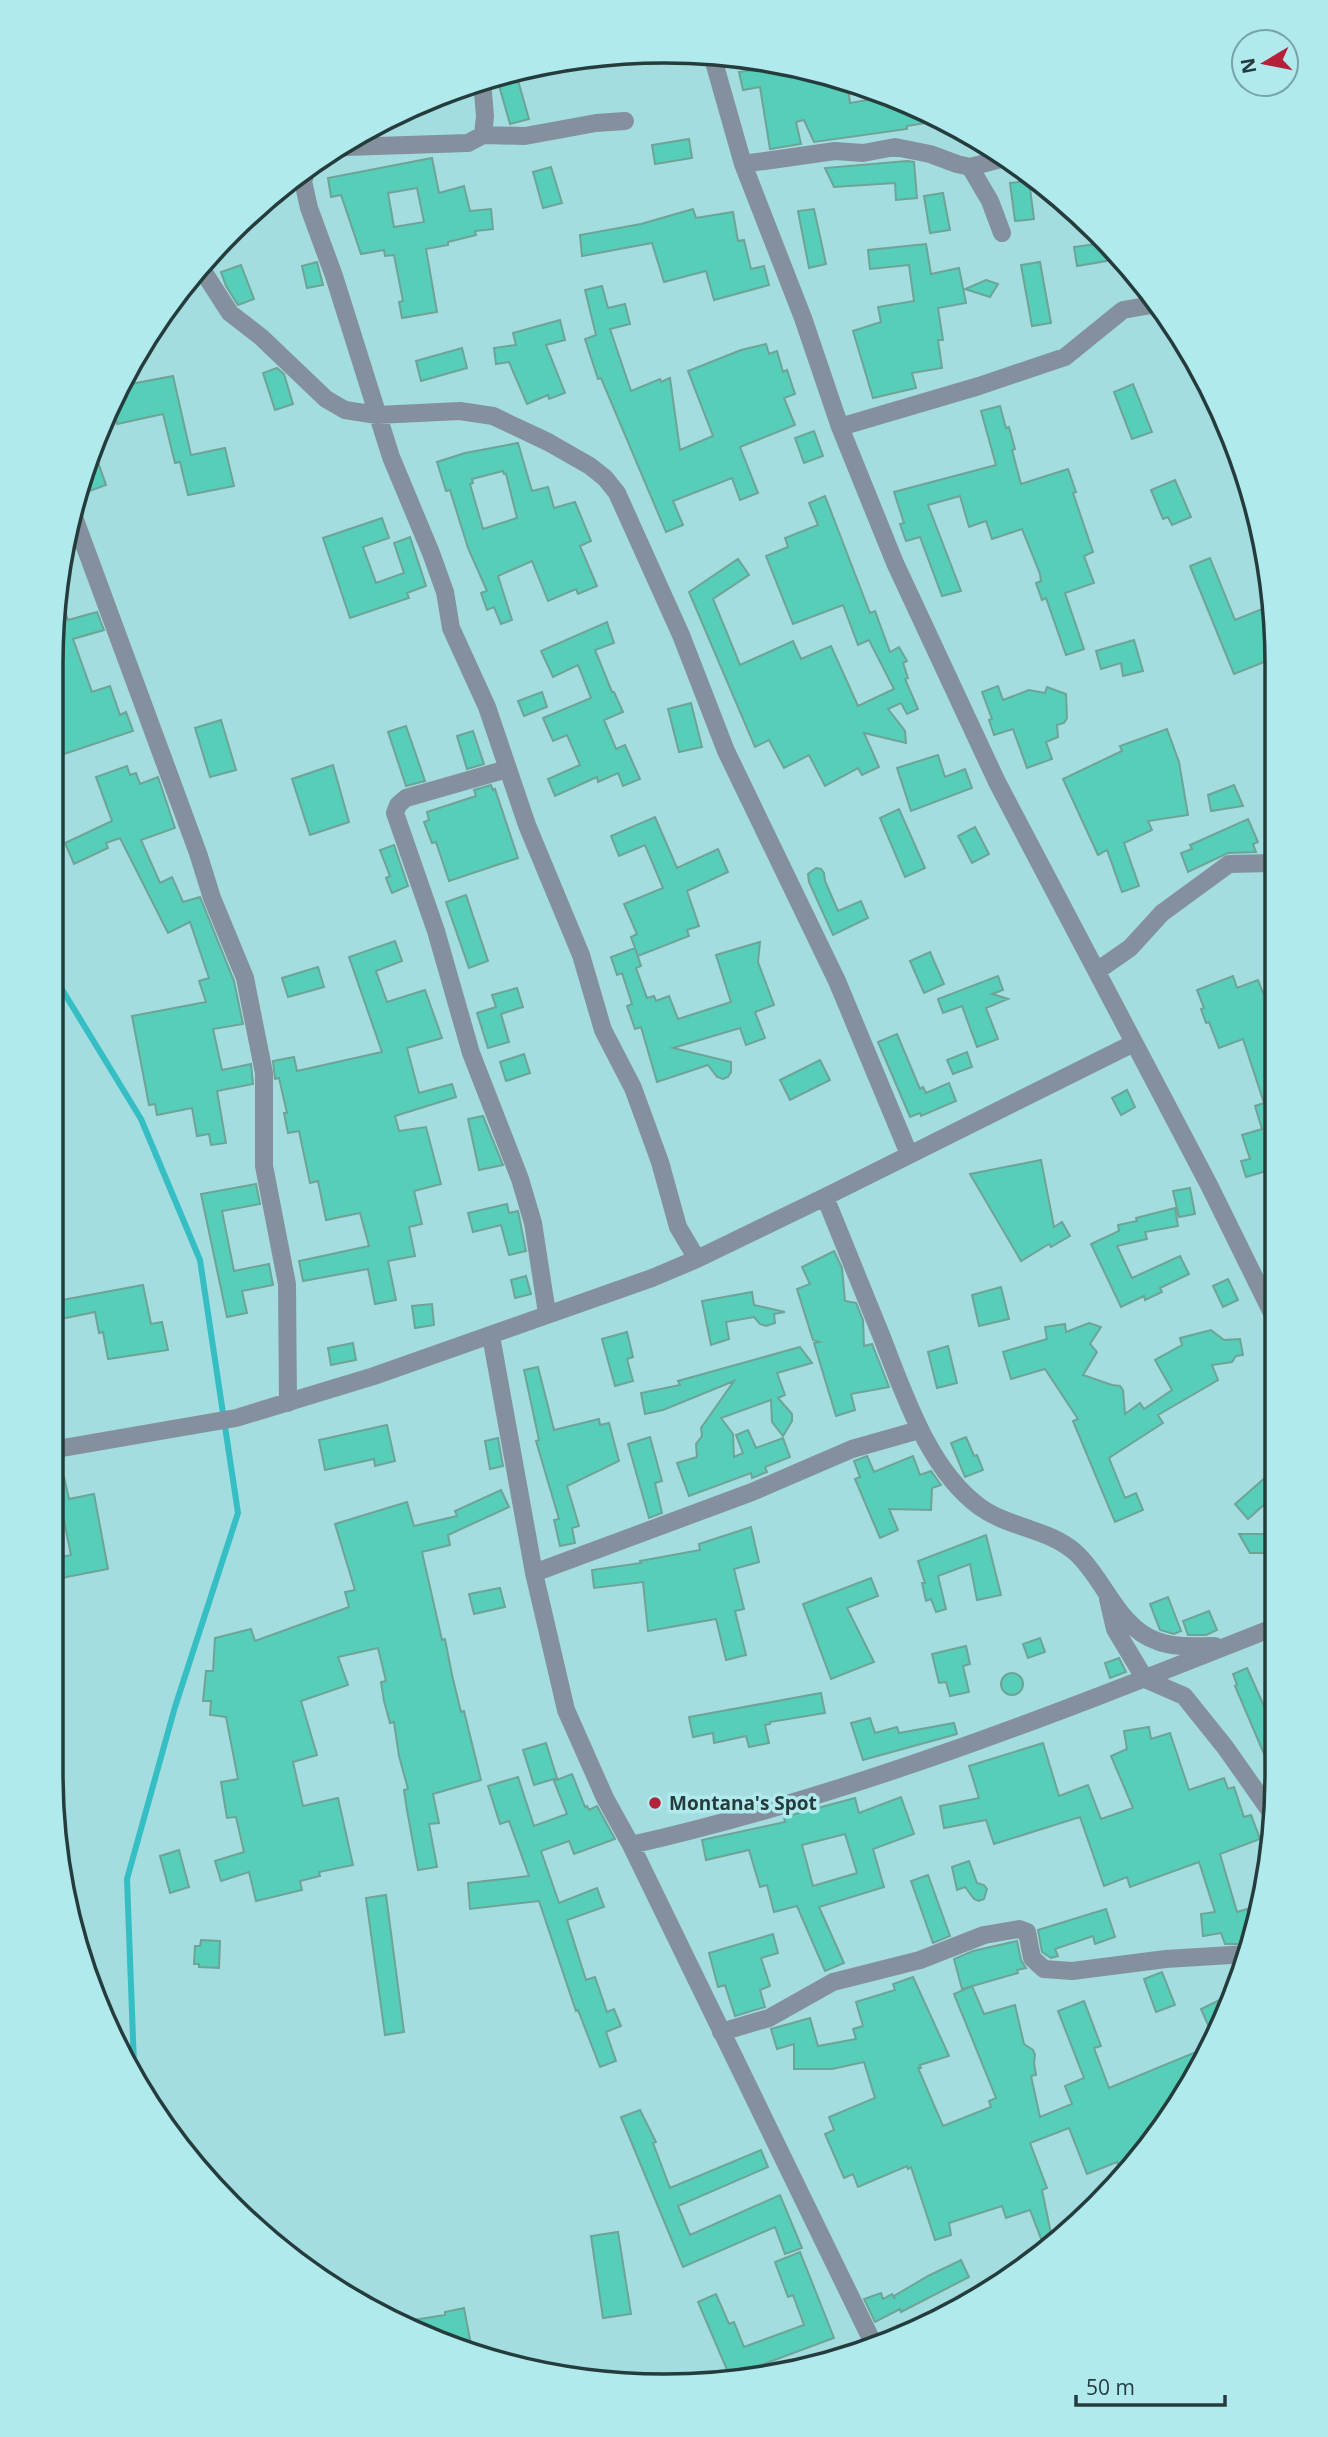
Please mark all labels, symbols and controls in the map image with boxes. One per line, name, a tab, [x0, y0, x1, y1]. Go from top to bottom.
north arrow	[1230, 28, 1300, 98]
text: N	[1234, 56, 1262, 76]
place label: Montana's Spot	[669, 1790, 817, 1816]
marker: Montana's Spot	[647, 1795, 663, 1811]
scale bar	[1076, 2364, 1225, 2408]
text: 50 m	[1086, 2373, 1135, 2401]

